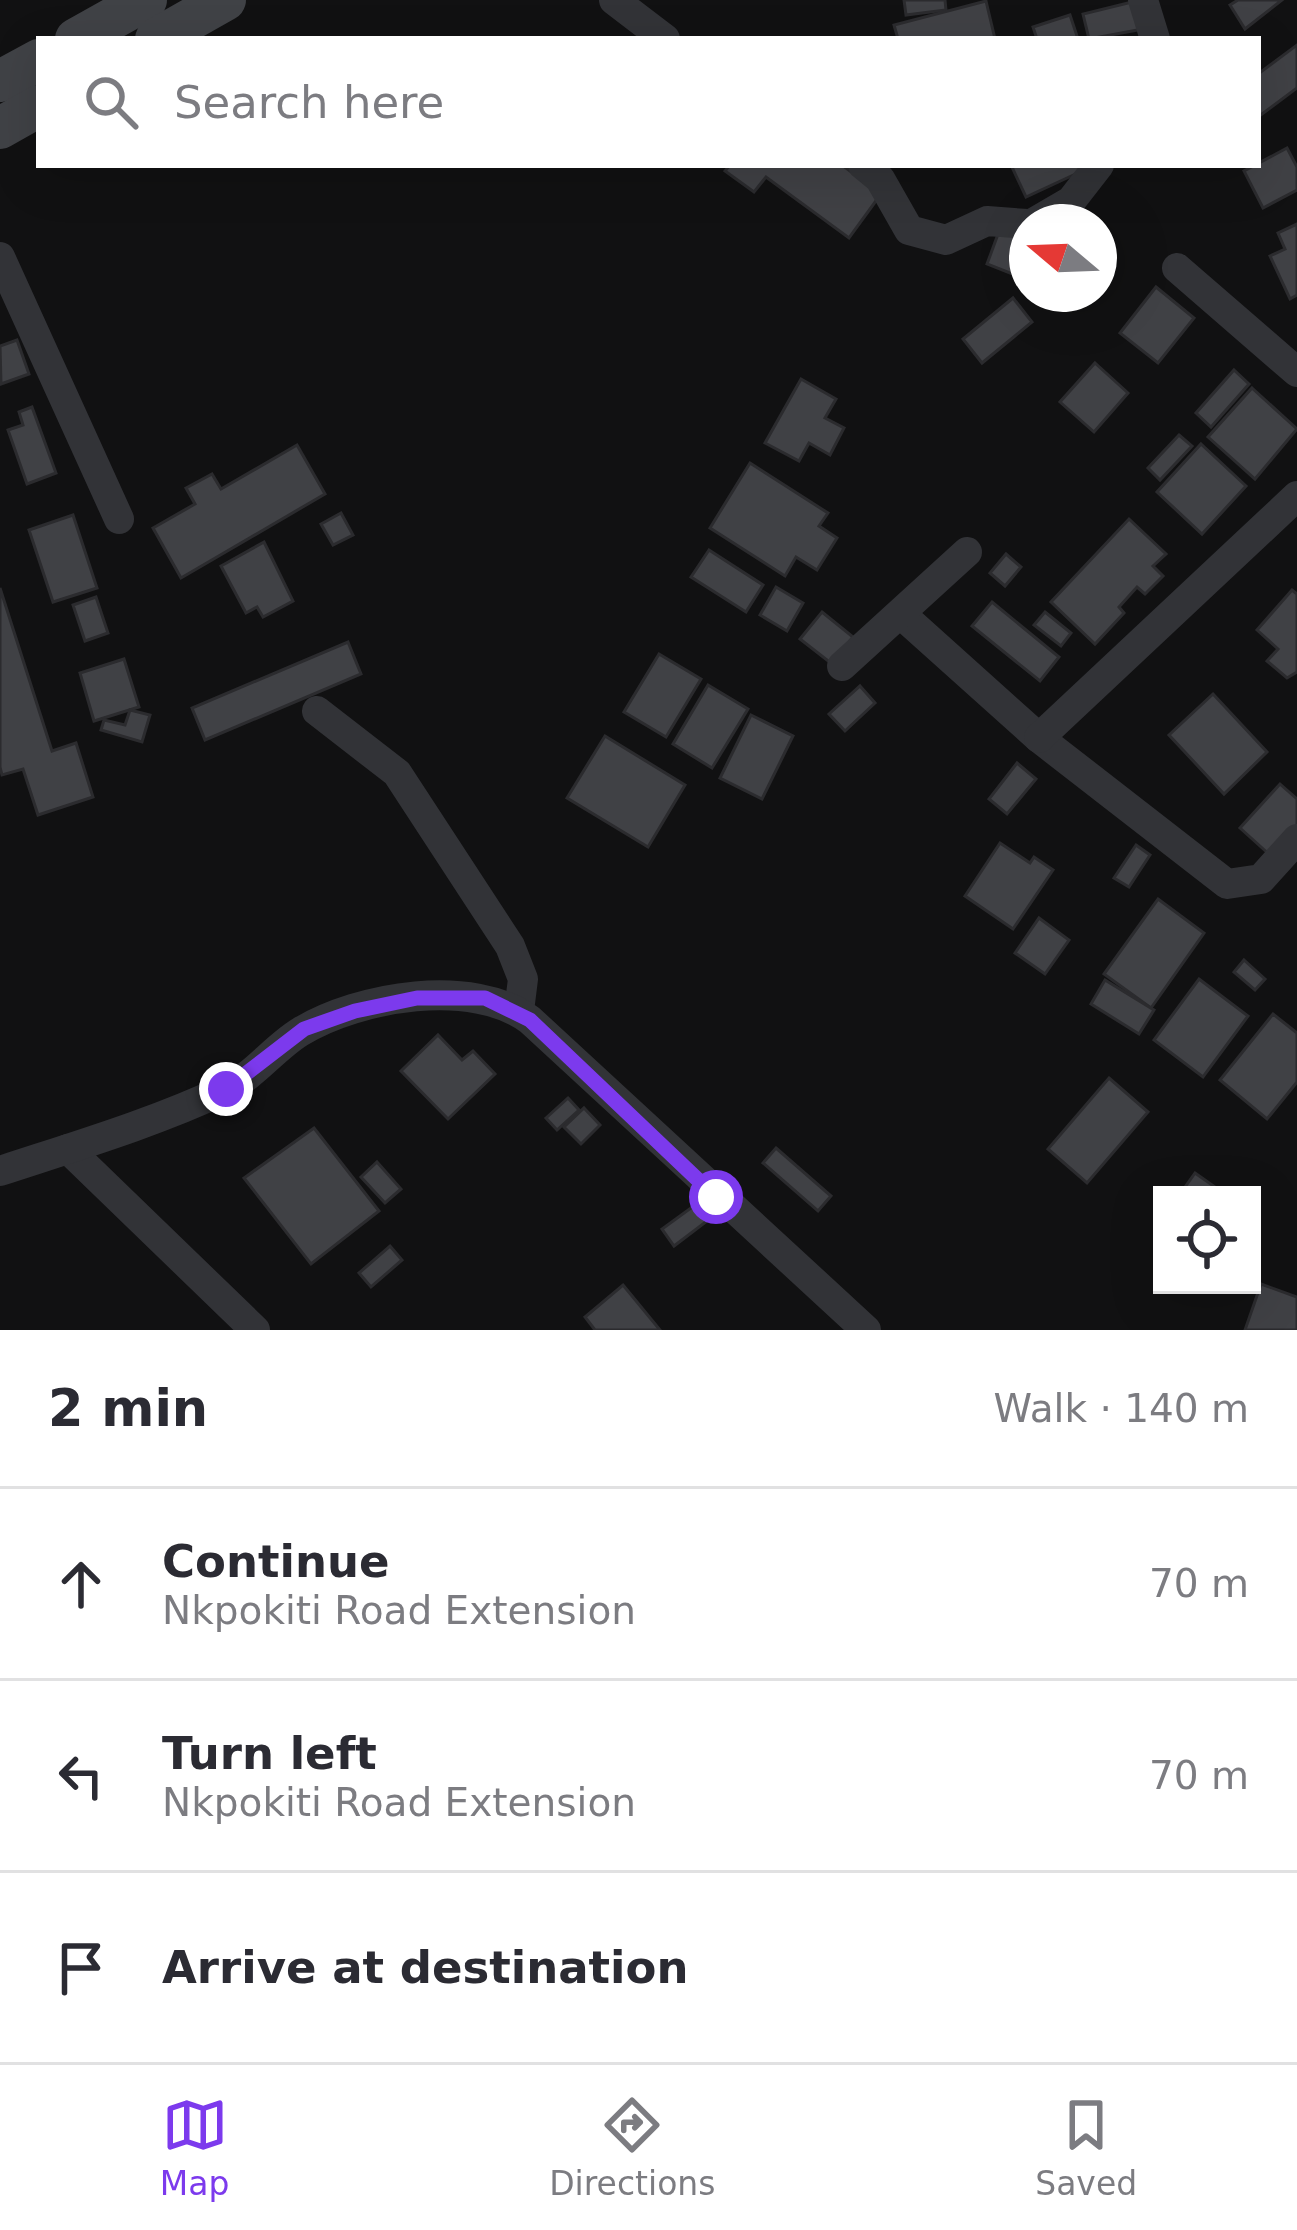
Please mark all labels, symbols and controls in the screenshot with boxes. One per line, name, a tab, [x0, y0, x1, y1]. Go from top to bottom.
search box	[36, 36, 1261, 168]
icon: search	[78, 69, 144, 135]
text: Search here	[174, 76, 444, 129]
north arrow	[1009, 204, 1117, 312]
route end	[199, 1062, 253, 1116]
route start	[689, 1170, 743, 1224]
map controls	[1153, 1186, 1261, 1294]
button: locate	[1153, 1186, 1261, 1294]
text: 2 min	[48, 1379, 208, 1438]
text: Walk · 140 m	[994, 1386, 1249, 1431]
text: Continue	[162, 1535, 390, 1588]
icon: ahead	[48, 1551, 114, 1617]
text: 70 m	[1149, 1561, 1249, 1606]
text: Nkpokiti Road Extension	[162, 1588, 636, 1633]
text: Turn left	[162, 1727, 377, 1780]
icon: left	[48, 1743, 114, 1809]
text: 70 m	[1149, 1753, 1249, 1798]
text: Nkpokiti Road Extension	[162, 1780, 636, 1825]
icon: arrive	[48, 1935, 114, 2001]
text: Arrive at destination	[162, 1941, 688, 1994]
tab: Map	[160, 2092, 230, 2203]
tab: Directions	[549, 2092, 715, 2203]
tab: Saved	[1035, 2092, 1137, 2203]

